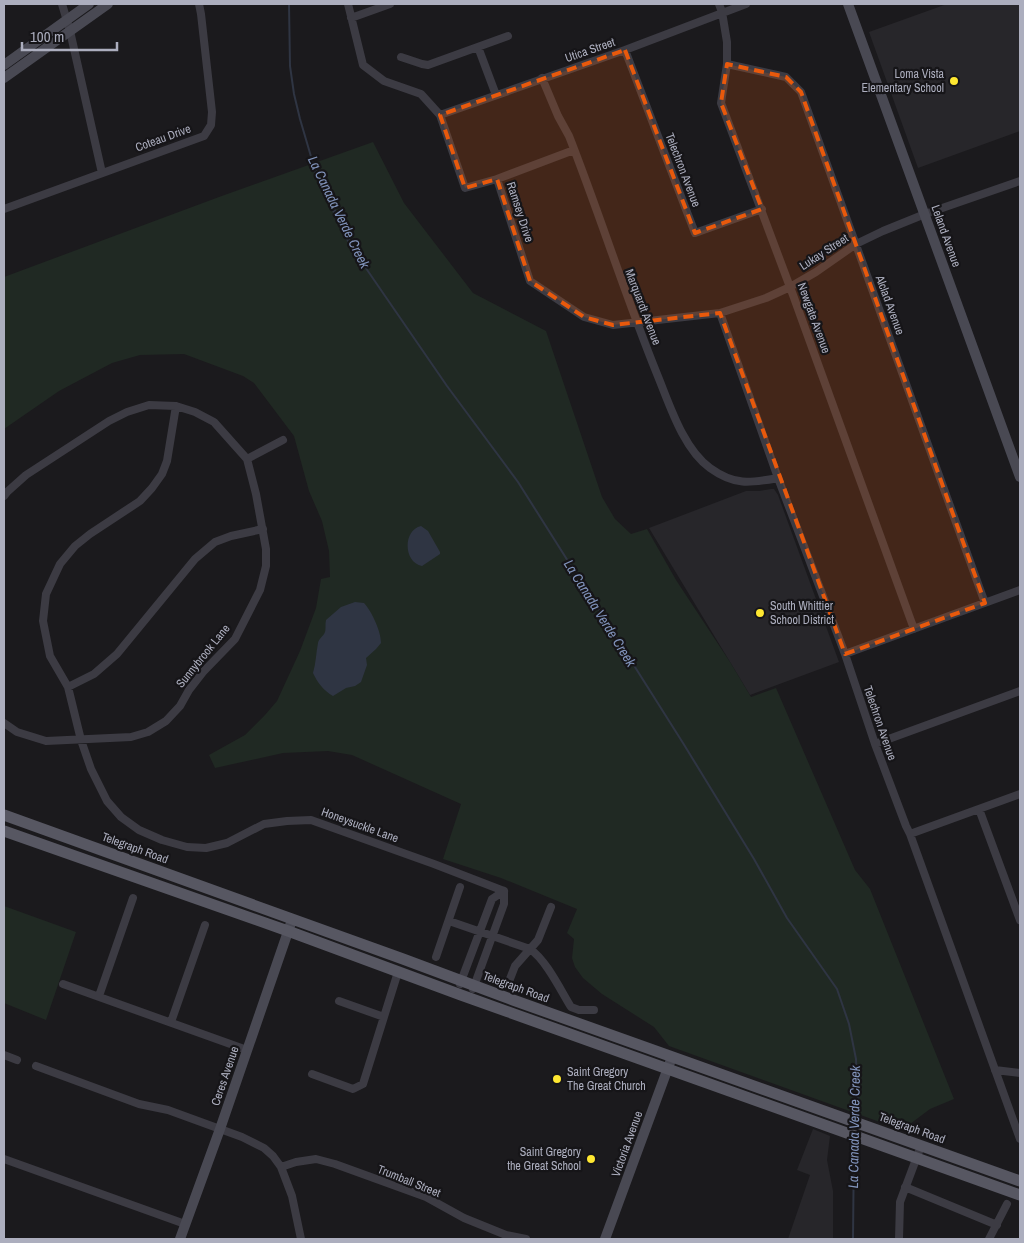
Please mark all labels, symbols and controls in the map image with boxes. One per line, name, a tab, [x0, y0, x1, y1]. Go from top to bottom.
scale bar	[22, 20, 118, 52]
text: 100 m	[30, 26, 64, 47]
street label: Utica Street	[563, 34, 617, 66]
place label: Loma Vista Elementary School	[861, 66, 945, 96]
marker: Loma Vista Elementary School	[948, 75, 960, 87]
street label: Coteau Drive	[133, 121, 193, 155]
street label: Telechron Avenue	[662, 131, 704, 209]
water label: La Canada Verde Creek	[304, 153, 375, 272]
street label: Ramsey Drive	[503, 180, 537, 244]
street label: Leland Avenue	[927, 203, 965, 269]
street label: Lukay Street	[796, 230, 852, 274]
street label: Marquardt Avenue	[621, 267, 665, 347]
street label: Alclad Avenue	[872, 272, 908, 337]
street label: Newgate Avenue	[794, 280, 834, 356]
water label: La Canada Verde Creek	[560, 556, 641, 671]
place label: South Whittier School District	[770, 598, 834, 628]
marker: South Whittier School District	[754, 607, 766, 619]
street label: Sunnybrook Lane	[173, 621, 233, 691]
street label: Telechron Avenue	[860, 683, 900, 763]
street label: Honeysuckle Lane	[319, 804, 401, 846]
street label: Telegraph Road	[100, 829, 170, 867]
street label: Telegraph Road	[481, 968, 551, 1006]
street label: Ceres Avenue	[207, 1044, 243, 1108]
place label: Saint Gregory The Great Church	[567, 1064, 646, 1094]
water label: La Canada Verde Creek	[844, 1064, 864, 1189]
marker: Saint Gregory The Great Church	[551, 1073, 563, 1085]
street label: Victoria Avenue	[608, 1109, 646, 1179]
street label: Telegraph Road	[877, 1109, 947, 1147]
place label: Saint Gregory the Great School	[507, 1144, 581, 1174]
marker: Saint Gregory the Great School	[585, 1153, 597, 1165]
street label: Trumball Street	[375, 1161, 443, 1201]

